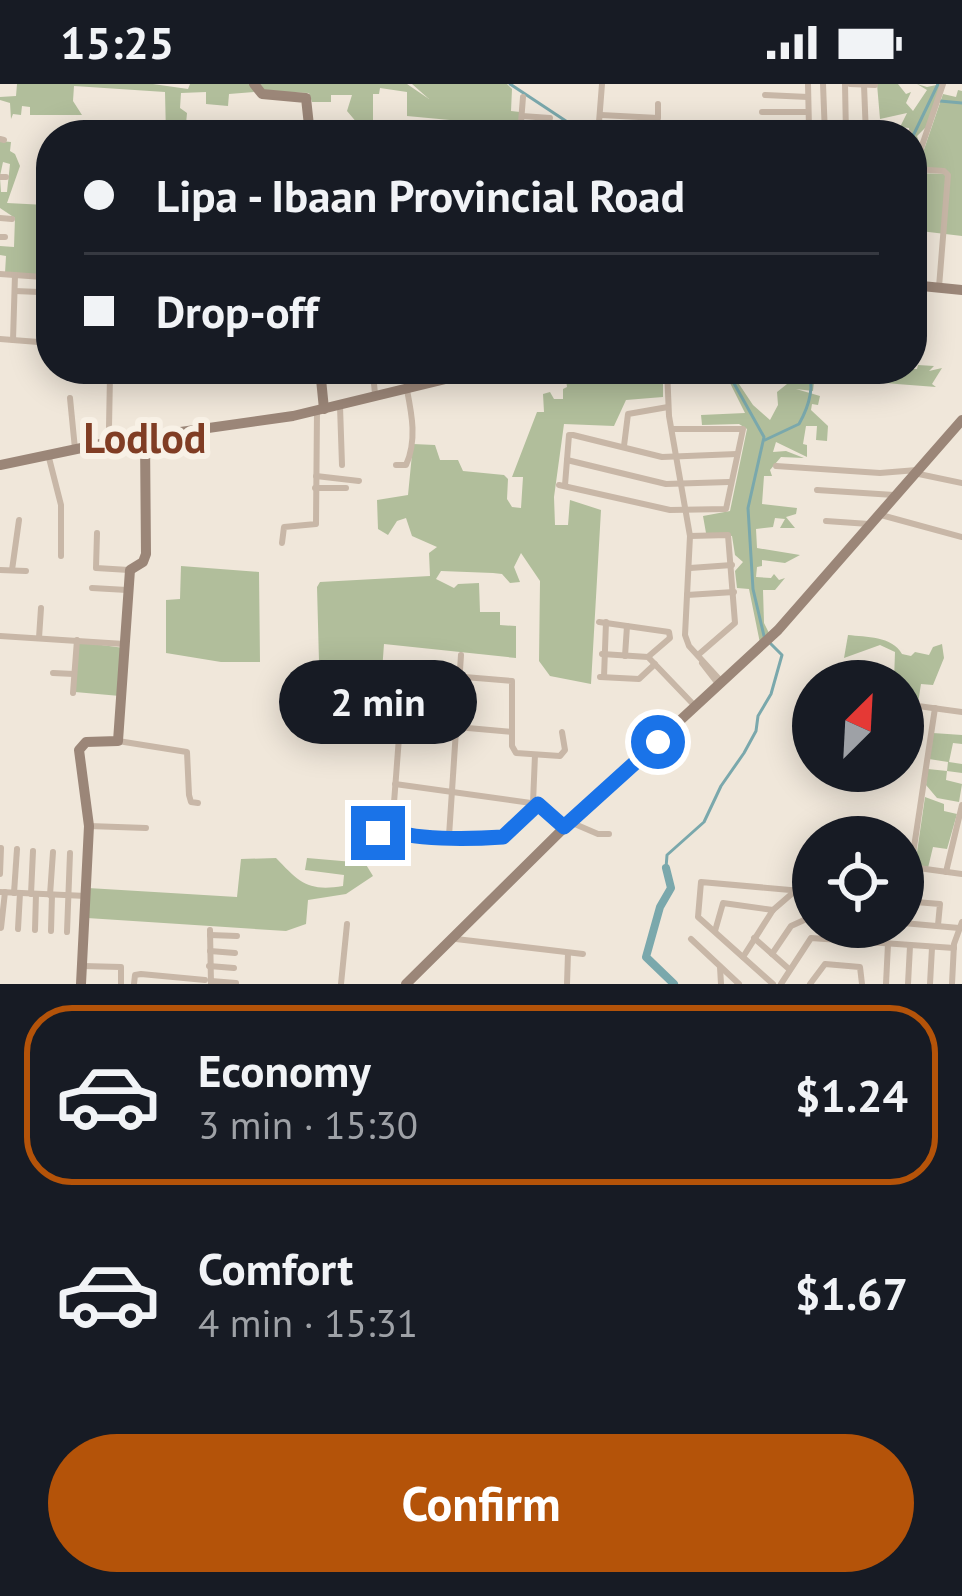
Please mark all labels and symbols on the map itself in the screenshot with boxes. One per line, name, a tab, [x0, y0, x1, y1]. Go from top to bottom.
district label: Lodlod	[84, 410, 206, 465]
callout: 2 min	[279, 659, 477, 743]
north arrow	[792, 660, 924, 792]
route start	[631, 715, 685, 769]
route end	[351, 806, 405, 860]

